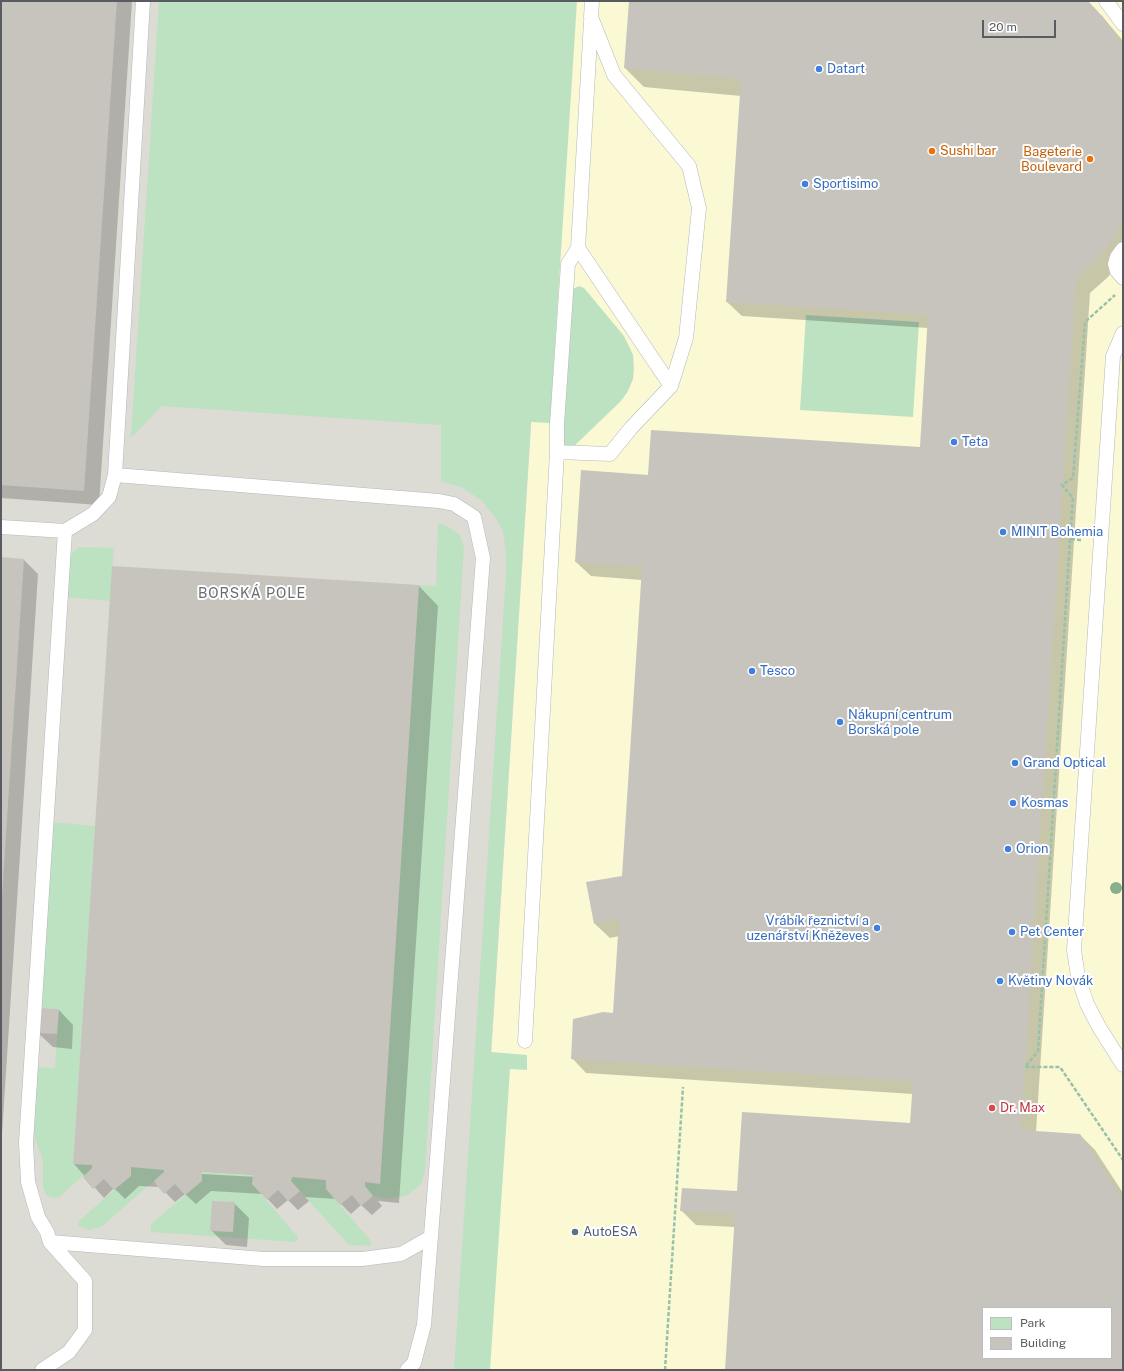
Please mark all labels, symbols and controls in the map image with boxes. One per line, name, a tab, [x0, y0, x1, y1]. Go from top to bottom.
scale bar	[984, 12, 1058, 38]
text: 20 m	[989, 20, 1017, 34]
place label: Datart	[827, 61, 865, 77]
marker: Datart	[814, 64, 824, 74]
place label: Sushi bar	[940, 143, 997, 159]
place label: Bageterie Boulevard	[1021, 144, 1082, 175]
marker: Sushi bar	[927, 146, 937, 156]
marker: Bageterie Boulevard	[1085, 154, 1095, 164]
place label: Sportisimo	[813, 176, 878, 192]
marker: Sportisimo	[800, 179, 810, 189]
place label: Teta	[962, 434, 988, 450]
marker: Teta	[949, 437, 959, 447]
place label: MINIT Bohemia	[1011, 524, 1103, 540]
marker: MINIT Bohemia	[998, 527, 1008, 537]
district label: BORSKÁ POLE	[198, 586, 306, 602]
place label: Tesco	[760, 663, 795, 679]
marker: Tesco	[747, 666, 757, 676]
place label: Nákupní centrum Borská pole	[848, 707, 952, 738]
marker: Nákupní centrum Borská pole	[835, 717, 845, 727]
place label: Grand Optical	[1023, 755, 1106, 771]
marker: Grand Optical	[1010, 758, 1020, 768]
place label: Kosmas	[1021, 795, 1068, 811]
marker: Kosmas	[1008, 798, 1018, 808]
place label: Orion	[1016, 841, 1049, 857]
marker: Orion	[1003, 844, 1013, 854]
place label: Vrábík řeznictví a uzenářství Kněževes	[747, 913, 869, 944]
marker: Vrábík řeznictví a uzenářství Kněževes	[872, 923, 882, 933]
place label: Pet Center	[1020, 924, 1084, 940]
marker: Pet Center	[1007, 927, 1017, 937]
place label: Květiny Novák	[1008, 973, 1093, 989]
marker: Květiny Novák	[995, 976, 1005, 986]
place label: Dr. Max	[1000, 1100, 1045, 1116]
marker: Dr. Max	[987, 1103, 997, 1113]
place label: AutoESA	[583, 1224, 638, 1240]
marker: AutoESA	[570, 1227, 580, 1237]
legend	[982, 1307, 1112, 1359]
text: Park	[1020, 1316, 1046, 1330]
text: Building	[1020, 1336, 1066, 1350]

